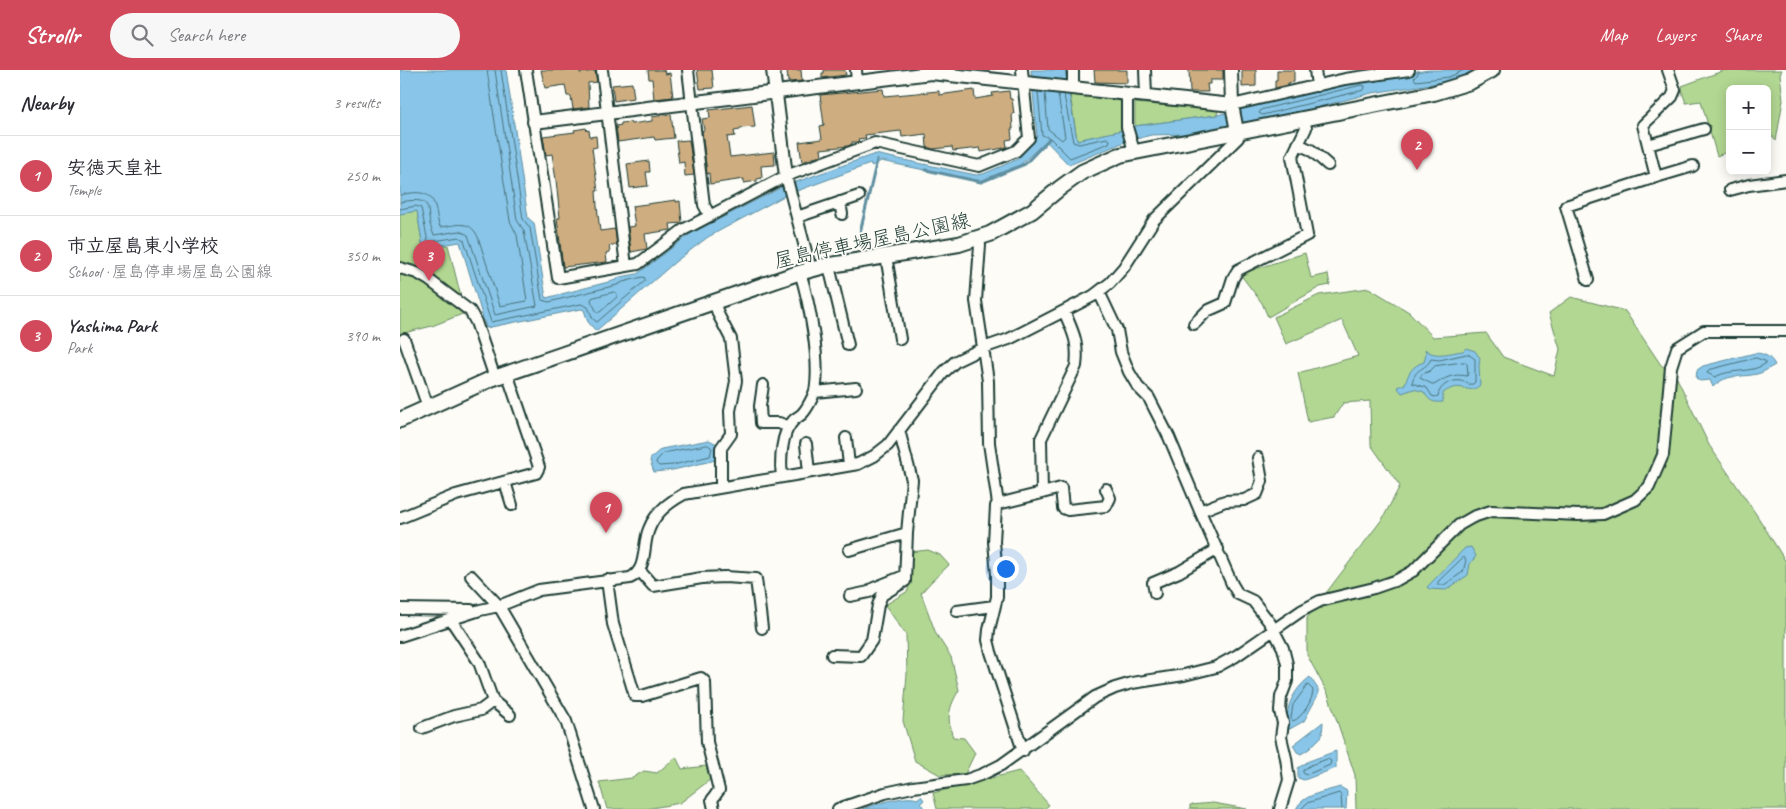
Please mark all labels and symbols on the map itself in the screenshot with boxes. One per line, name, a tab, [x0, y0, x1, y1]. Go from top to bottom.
pin: 2	[1401, 129, 1433, 170]
street label: 屋島停車場屋島公園線	[772, 207, 973, 274]
pin: 3	[413, 240, 445, 281]
pin: 1	[590, 492, 622, 533]
your location	[993, 556, 1019, 582]

